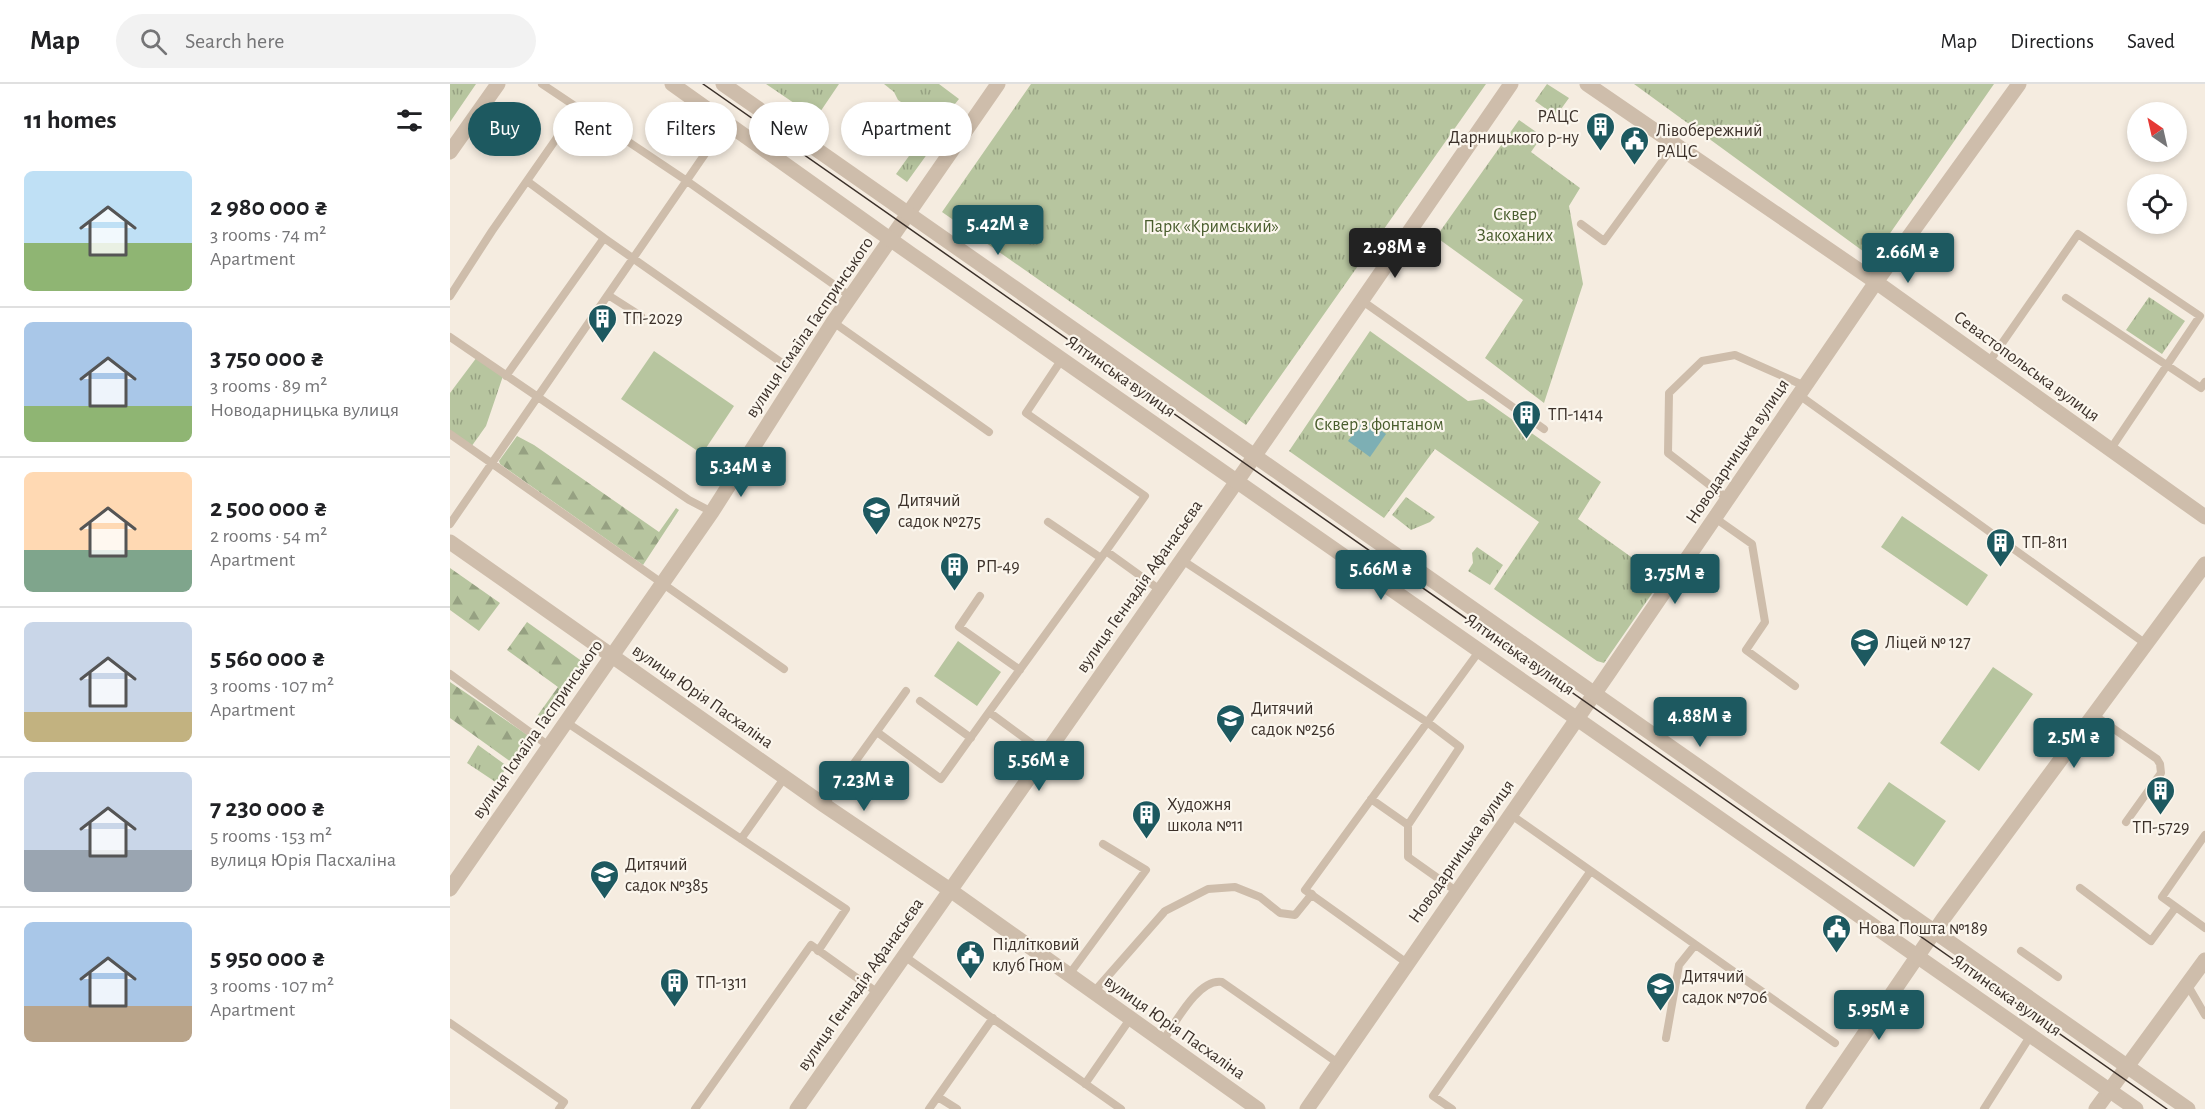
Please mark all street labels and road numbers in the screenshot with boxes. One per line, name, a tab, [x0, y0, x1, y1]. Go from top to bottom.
street label: вулиця Ісмаїла Гаспринського	[743, 234, 877, 421]
street label: Севастопольська вулиця	[1950, 308, 2103, 426]
street label: Ялтинська вулиця	[1062, 332, 1178, 421]
street label: Новодарницька вулиця	[1683, 376, 1793, 527]
street label: вулиця Геннадія Афанасьєва	[1073, 497, 1206, 676]
street label: Ялтинська вулиця	[1461, 610, 1577, 699]
street label: вулиця Ісмаїла Гаспринського	[469, 637, 607, 822]
street label: вулиця Юрія Пасхаліна	[629, 641, 776, 752]
street label: Новодарницька вулиця	[1406, 777, 1518, 926]
street label: вулиця Геннадія Афанасьєва	[794, 895, 927, 1074]
street label: Ялтинська вулиця	[1948, 951, 2064, 1040]
street label: вулиця Юрія Пасхаліна	[1101, 972, 1248, 1083]

